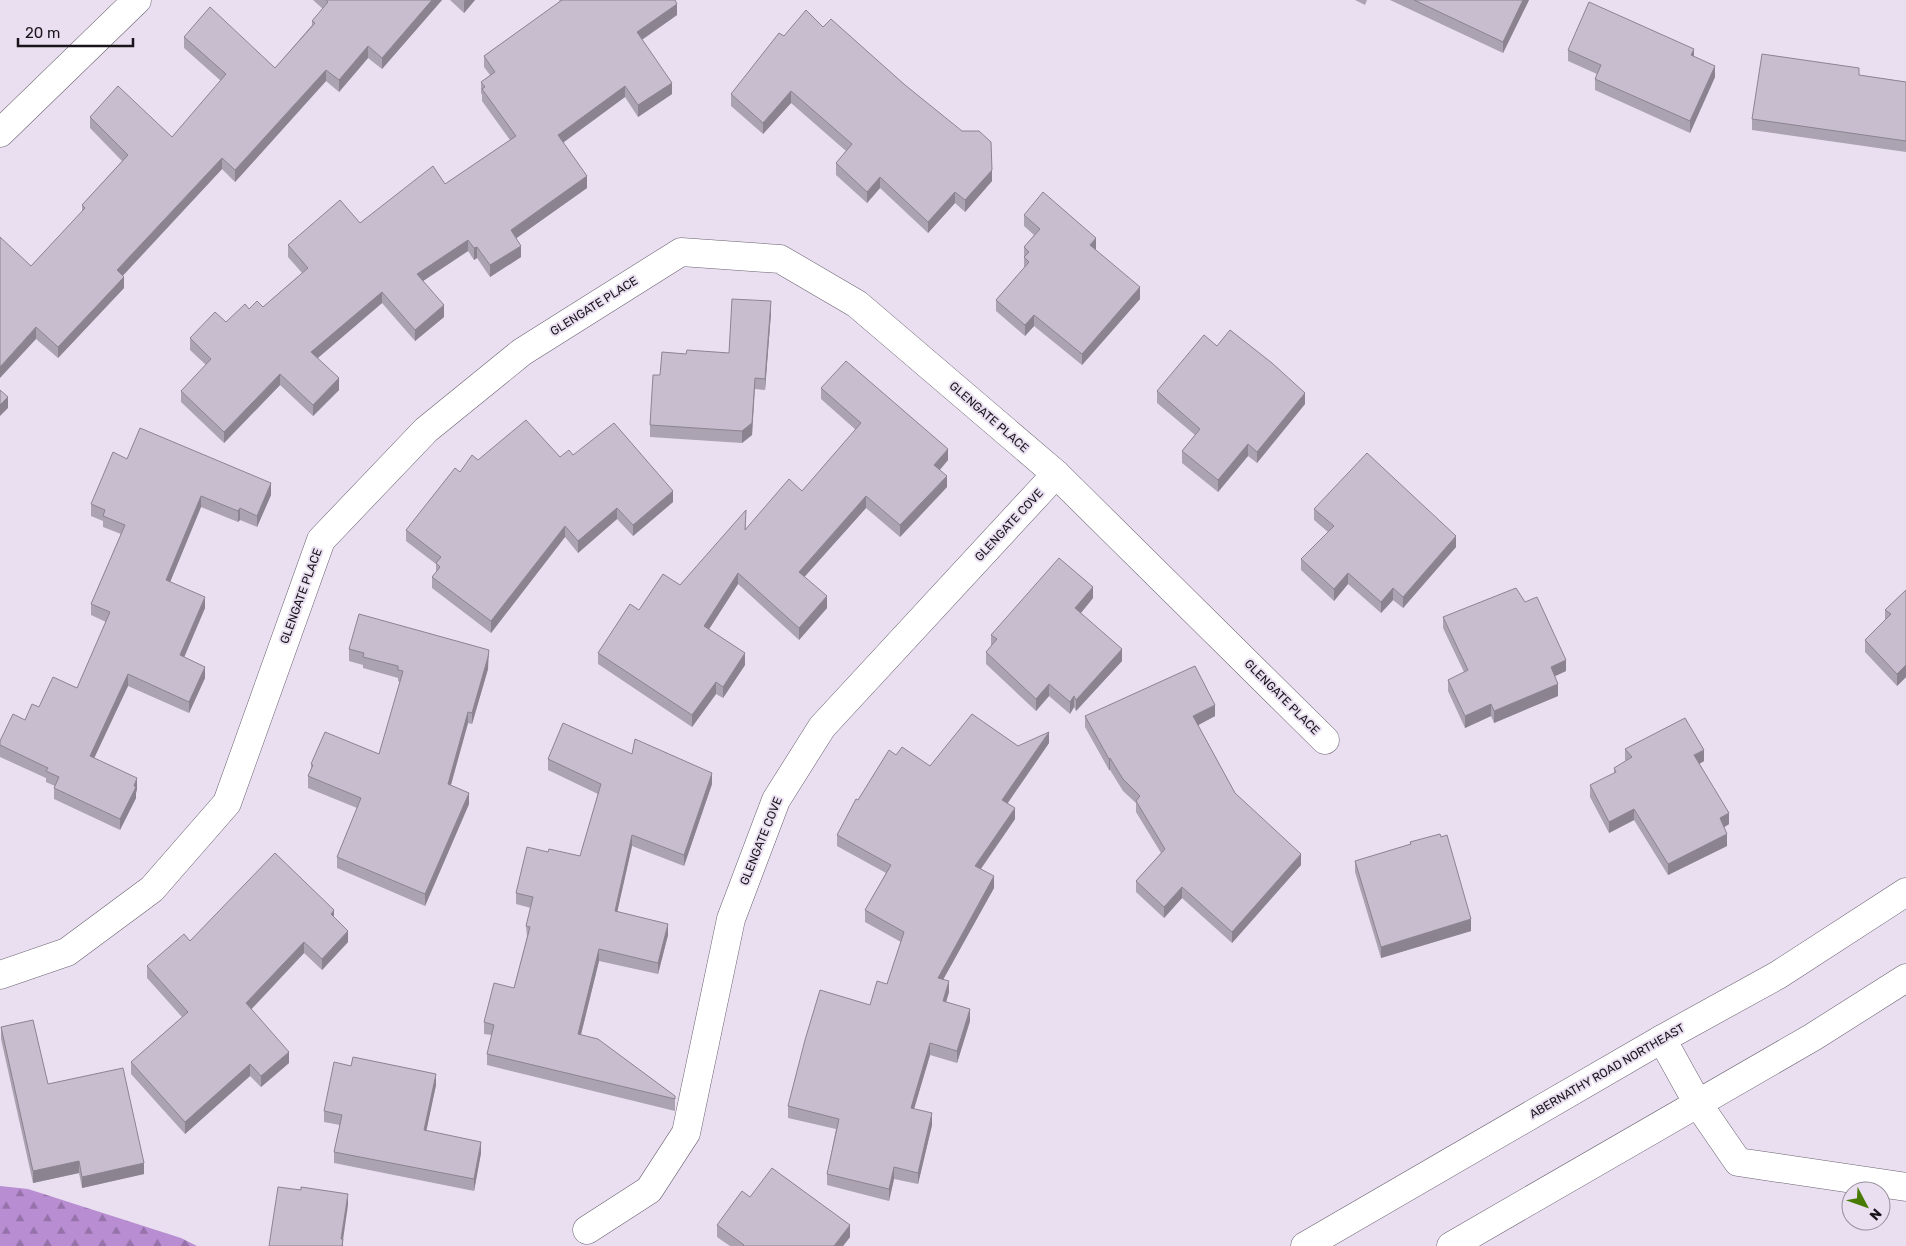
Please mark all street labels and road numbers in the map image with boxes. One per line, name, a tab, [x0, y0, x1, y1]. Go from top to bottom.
street label: GLENGATE PLACE	[548, 273, 640, 339]
street label: GLENGATE PLACE	[946, 379, 1032, 455]
street label: GLENGATE COVE	[972, 486, 1046, 564]
street label: GLENGATE PLACE	[277, 546, 325, 646]
street label: GLENGATE PLACE	[1242, 657, 1322, 737]
street label: GLENGATE COVE	[737, 795, 785, 887]
street label: ABERNATHY ROAD NORTHEAST	[1527, 1021, 1687, 1121]

